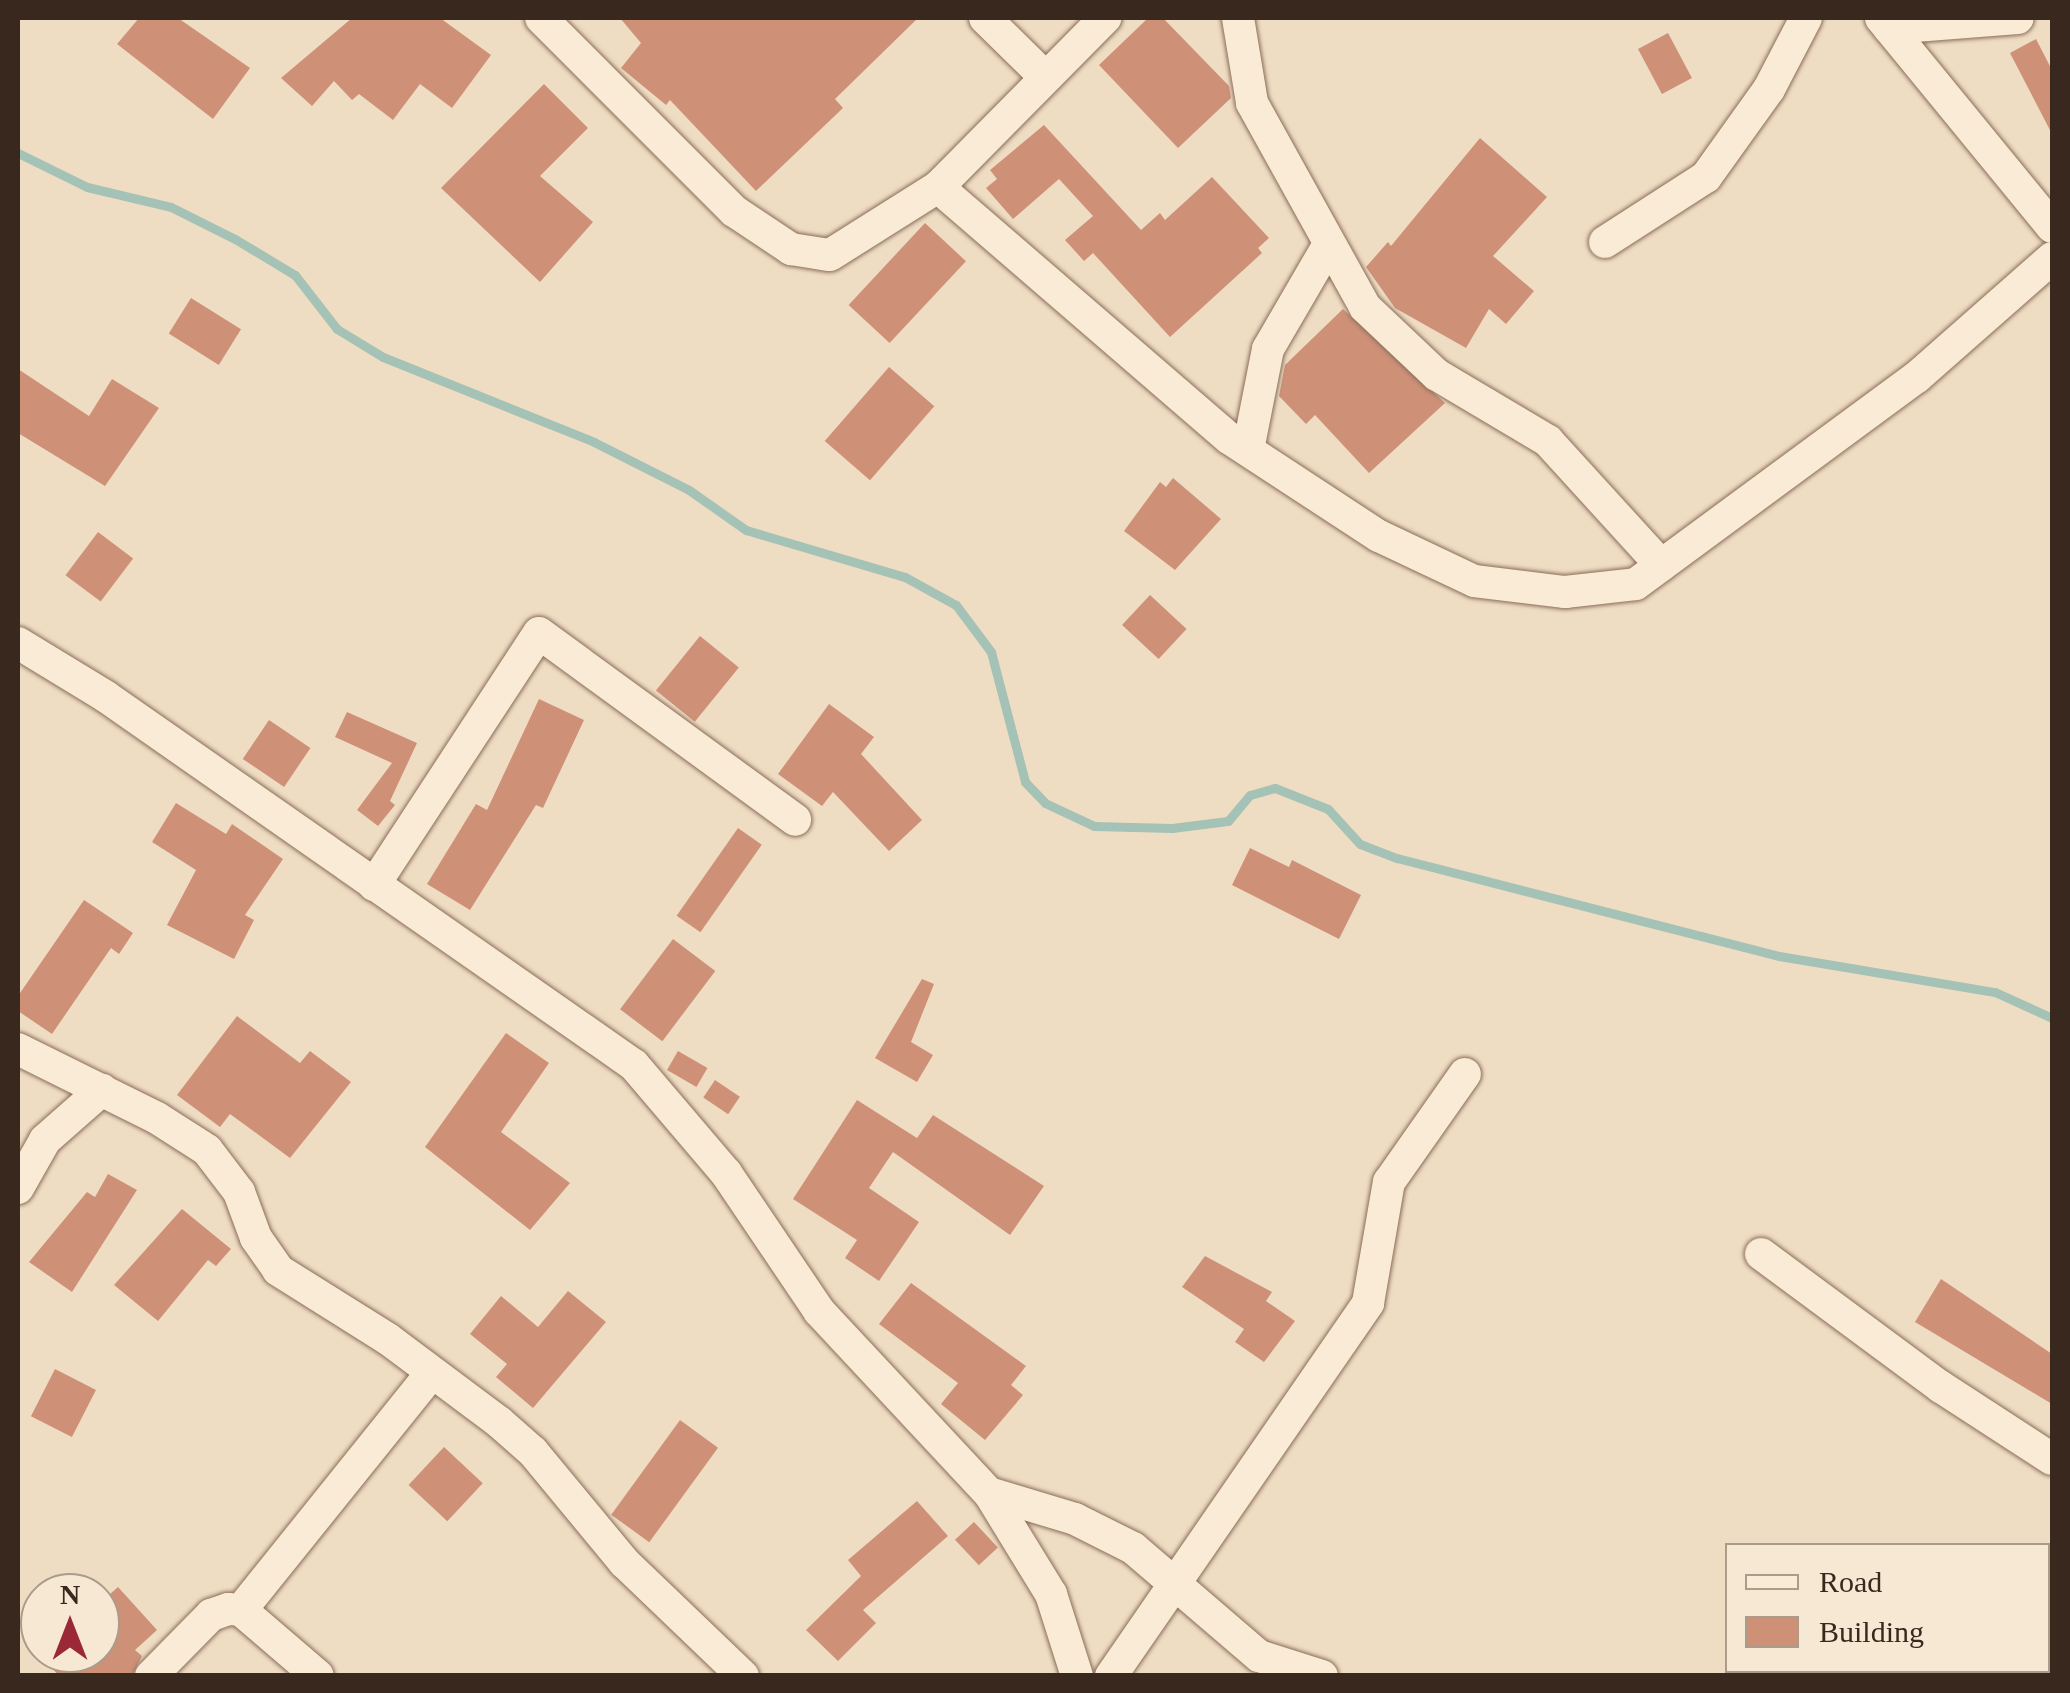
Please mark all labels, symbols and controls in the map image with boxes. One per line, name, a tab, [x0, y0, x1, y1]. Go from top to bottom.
legend	[1725, 1543, 2050, 1673]
text: Road	[1819, 1565, 1882, 1598]
north arrow	[20, 1573, 120, 1673]
text: N	[60, 1579, 80, 1610]
text: Building	[1819, 1615, 1924, 1648]

